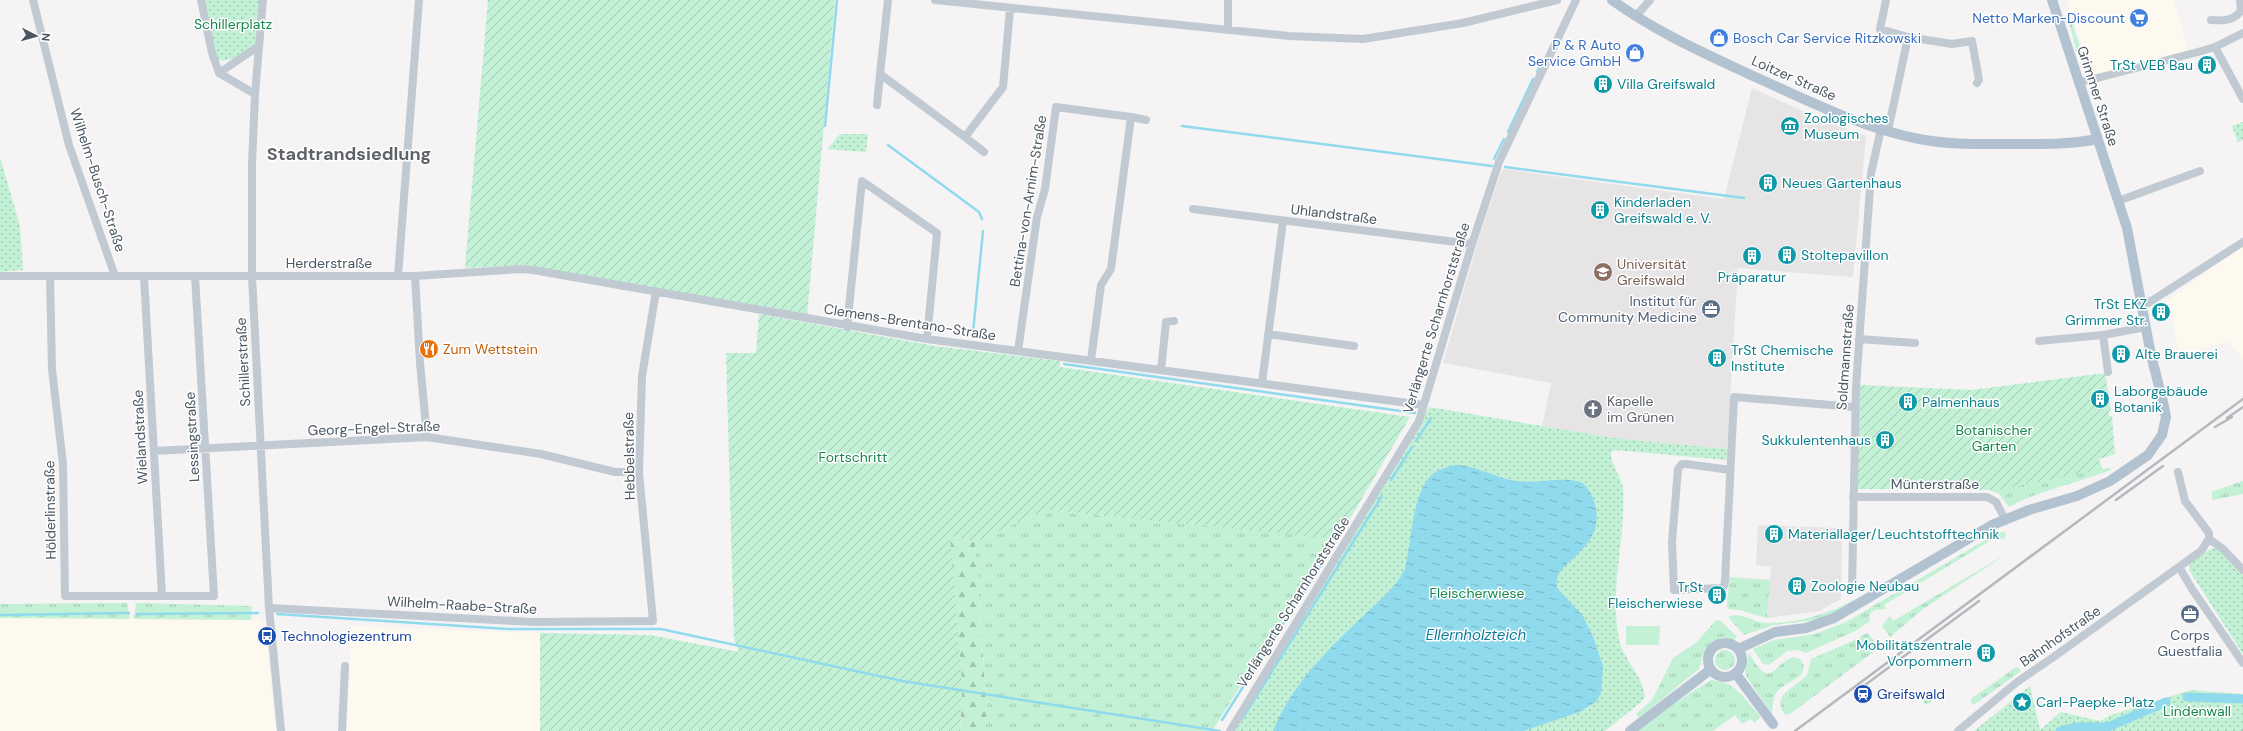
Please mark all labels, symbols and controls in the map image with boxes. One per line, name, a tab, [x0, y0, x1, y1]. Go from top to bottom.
supermarket icon: Netto Marken-Discount	[2128, 7, 2150, 29]
place label: Netto Marken-Discount	[1972, 9, 2125, 27]
park label: Schillerplatz	[194, 15, 272, 33]
north arrow	[16, 16, 56, 56]
shop icon: Bosch Car Service Ritzkowski	[1708, 27, 1730, 49]
place label: Bosch Car Service Ritzkowski	[1733, 29, 1921, 47]
text: N	[39, 32, 53, 42]
place label: P & R Auto Service GmbH	[1528, 36, 1621, 70]
shop icon: P & R Auto Service GmbH	[1624, 42, 1646, 64]
street label: Grimmer Straße	[2073, 44, 2123, 148]
street label: Loitzer Straße	[1749, 51, 1839, 105]
building icon: TrSt VEB Bau	[2196, 54, 2218, 76]
place label: TrSt VEB Bau	[2110, 56, 2193, 74]
building icon: Villa Greifswald	[1592, 73, 1614, 95]
place label: Villa Greifswald	[1617, 75, 1715, 93]
street label: Wilhelm-Busch-Straße	[66, 106, 130, 254]
place label: Zoologisches Museum	[1804, 109, 1889, 143]
street label: Bettina-von-Arnim-Straße	[1006, 114, 1050, 288]
museum icon: Zoologisches Museum	[1779, 115, 1801, 137]
district label: Stadtrandsiedlung	[267, 142, 431, 166]
building icon: Neues Gartenhaus	[1757, 172, 1779, 194]
place label: Neues Gartenhaus	[1782, 174, 1902, 192]
place label: Kinderladen Greifswald e. V.	[1614, 193, 1711, 227]
building icon: Kinderladen Greifswald e. V.	[1589, 199, 1611, 221]
street label: Uhlandstraße	[1290, 200, 1378, 228]
street label: Verlängerte Scharnhorststraße	[1398, 220, 1474, 416]
building icon: Stoltepavillon	[1776, 244, 1798, 266]
building icon: Präparatur	[1741, 245, 1763, 267]
place label: Stoltepavillon	[1801, 246, 1889, 264]
street label: Herderstraße	[286, 254, 372, 272]
place label: Universität Greifswald	[1617, 255, 1687, 289]
school or university icon: Universität Greifswald	[1592, 261, 1614, 283]
place label: Präparatur	[1718, 268, 1786, 286]
place label: Institut für Community Medicine	[1558, 292, 1697, 326]
place label: TrSt EKZ Grimmer Str.	[2065, 295, 2147, 329]
office icon: Institut für Community Medicine	[1700, 298, 1722, 320]
street label: Clemens-Brentano-Straße	[823, 300, 997, 345]
building icon: TrSt EKZ Grimmer Str.	[2150, 301, 2172, 323]
street label: Soldmannstraße	[1832, 303, 1858, 411]
street label: Schillerstraße	[232, 317, 254, 407]
restaurant icon: Zum Wettstein	[418, 338, 440, 360]
place label: Zum Wettstein	[443, 340, 538, 358]
place label: TrSt Chemische Institute	[1731, 341, 1834, 375]
building icon: Alte Brauerei	[2110, 343, 2132, 365]
place label: Alte Brauerei	[2135, 345, 2218, 363]
building icon: TrSt Chemische Institute	[1706, 347, 1728, 369]
place label: Laborgebäude Botanik	[2114, 382, 2208, 416]
building icon: Laborgebäude Botanik	[2089, 388, 2111, 410]
street label: Wielandstraße	[129, 389, 151, 485]
street label: Lessingstraße	[181, 391, 203, 483]
building icon: Palmenhaus	[1897, 391, 1919, 413]
place label: Kapelle im Grünen	[1607, 392, 1674, 426]
place label: Palmenhaus	[1922, 393, 2000, 411]
church icon: Kapelle im Grünen	[1582, 398, 1604, 420]
street label: Hebbelstraße	[619, 412, 639, 500]
street label: Georg-Engel-Straße	[307, 417, 441, 439]
park label: Botanischer Garten	[1955, 421, 2033, 455]
building icon: Sukkulentenhaus	[1874, 429, 1896, 451]
place label: Sukkulentenhaus	[1762, 431, 1871, 449]
park label: Fortschritt	[819, 448, 887, 466]
street label: Hölderlinstraße	[40, 460, 60, 560]
street label: Münterstraße	[1891, 475, 1979, 493]
street label: Verlängerte Scharnhorststraße	[1233, 513, 1353, 691]
building icon: Materiallager/Leuchtstofftechnik	[1763, 523, 1785, 545]
place label: Materiallager/Leuchtstofftechnik	[1788, 525, 2000, 543]
building icon: Zoologie Neubau	[1786, 575, 1808, 597]
place label: Zoologie Neubau	[1811, 577, 1919, 595]
place label: TrSt Fleischerwiese	[1608, 578, 1703, 612]
park label: Fleischerwiese	[1429, 584, 1525, 602]
building icon: TrSt Fleischerwiese	[1706, 584, 1728, 606]
street label: Wilhelm-Raabe-Straße	[386, 592, 538, 618]
street label: Bahnhofstraße	[2016, 601, 2104, 671]
office icon: Corps Guestfalia	[2179, 603, 2201, 625]
bus stop icon: Technologiezentrum	[256, 625, 278, 647]
water label: Ellernholzteich	[1426, 625, 1527, 645]
place label: Corps Guestfalia	[2158, 626, 2223, 660]
place label: Technologiezentrum	[281, 627, 412, 645]
place label: Mobilitätszentrale Vorpommern	[1856, 636, 1972, 670]
building icon: Mobilitätszentrale Vorpommern	[1975, 642, 1997, 664]
station icon: Greifswald	[1852, 683, 1874, 705]
place label: Greifswald	[1877, 685, 1945, 703]
place icon: Carl-Paepke-Platz	[2011, 691, 2033, 713]
place label: Carl-Paepke-Platz	[2036, 693, 2154, 711]
park label: Lindenwall	[2163, 702, 2231, 720]

